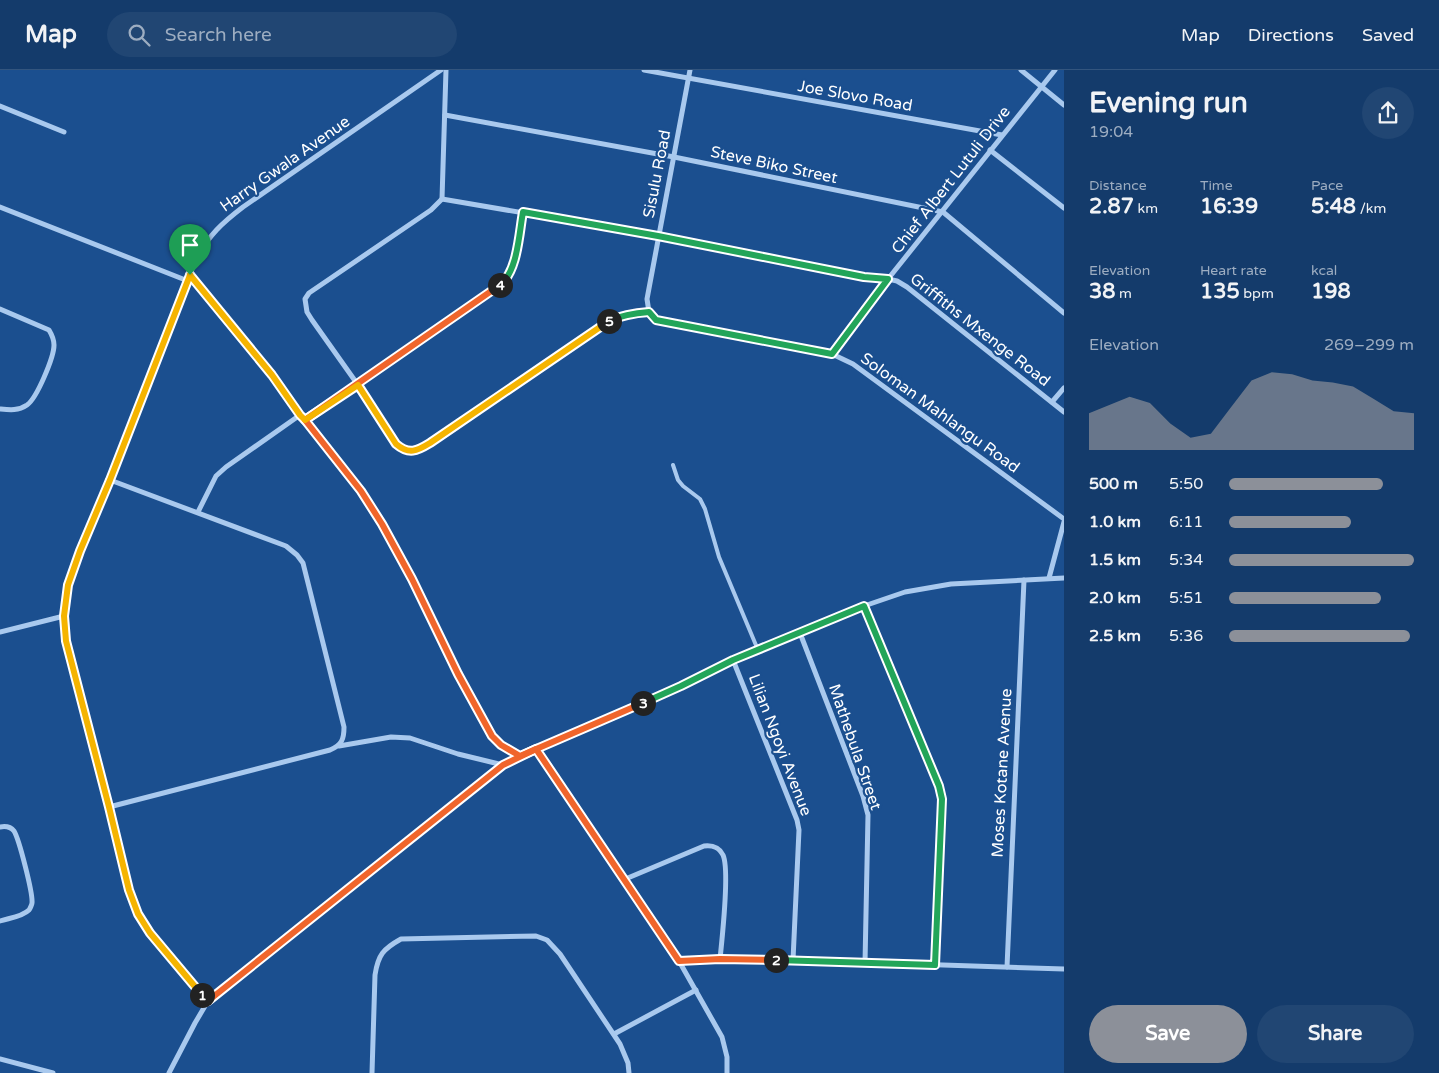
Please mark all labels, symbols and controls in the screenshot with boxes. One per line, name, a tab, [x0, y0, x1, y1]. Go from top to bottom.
search box	[107, 12, 457, 57]
text: Map	[25, 20, 77, 49]
icon: search	[125, 21, 153, 49]
text: Search here	[165, 24, 272, 46]
text: Map	[1181, 24, 1220, 46]
text: Directions	[1248, 24, 1334, 46]
text: Saved	[1362, 24, 1414, 46]
street label: Joe Slovo Road	[796, 76, 914, 116]
text: Evening run	[1089, 86, 1248, 120]
button: share	[1362, 87, 1414, 139]
street label: Chief Albert Lutuli Drive	[887, 102, 1015, 258]
street label: Harry Gwala Avenue	[216, 112, 354, 216]
text: 19:04	[1089, 122, 1133, 142]
street label: Sisulu Road	[639, 128, 675, 220]
street label: Steve Biko Street	[709, 142, 839, 188]
text: Distance	[1089, 177, 1147, 194]
text: Time	[1200, 177, 1233, 194]
text: Pace	[1311, 177, 1343, 194]
text: 2.87	[1089, 194, 1134, 219]
text: 16:39	[1200, 194, 1258, 219]
text: 5:48	[1311, 194, 1356, 219]
text: km	[1134, 200, 1158, 217]
text: /km	[1356, 200, 1386, 217]
pin	[169, 224, 211, 275]
icon: arrive	[176, 231, 204, 259]
text: Elevation	[1089, 262, 1150, 279]
text: Heart rate	[1200, 262, 1267, 279]
text: kcal	[1311, 262, 1337, 279]
street label: Griffiths Mxenge Road	[906, 269, 1054, 391]
pin: 4	[488, 272, 512, 298]
text: 4	[496, 277, 505, 294]
text: 38	[1089, 279, 1115, 304]
text: 135	[1200, 279, 1240, 304]
text: 198	[1311, 279, 1351, 304]
text: m	[1115, 285, 1132, 302]
text: bpm	[1240, 285, 1274, 302]
pin: 5	[596, 308, 622, 334]
text: 5	[605, 313, 614, 330]
text: Elevation	[1089, 335, 1159, 355]
text: 269–299 m	[1324, 335, 1414, 355]
street label: Soloman Mahlangu Road	[856, 348, 1024, 478]
text: 500 m	[1089, 474, 1138, 494]
text: 5:50	[1169, 474, 1203, 494]
text: 1.0 km	[1089, 512, 1141, 532]
text: 6:11	[1169, 512, 1203, 532]
text: 1.5 km	[1089, 550, 1141, 570]
text: 5:34	[1169, 550, 1203, 570]
text: 2.0 km	[1089, 588, 1141, 608]
text: 5:51	[1169, 588, 1203, 608]
text: 2.5 km	[1089, 626, 1141, 646]
text: 5:36	[1169, 626, 1203, 646]
street label: Lilian Ngoyi Avenue	[744, 671, 816, 819]
street label: Mathebula Street	[824, 681, 886, 813]
street label: Moses Kotane Avenue	[988, 688, 1016, 858]
pin: 3	[630, 690, 656, 716]
text: 3	[639, 695, 648, 712]
pin: 2	[764, 948, 788, 972]
text: 2	[772, 952, 781, 969]
pin: 1	[190, 982, 214, 1008]
text: 1	[198, 987, 207, 1004]
button: Save	[1089, 1005, 1247, 1063]
button: Share	[1257, 1005, 1414, 1063]

